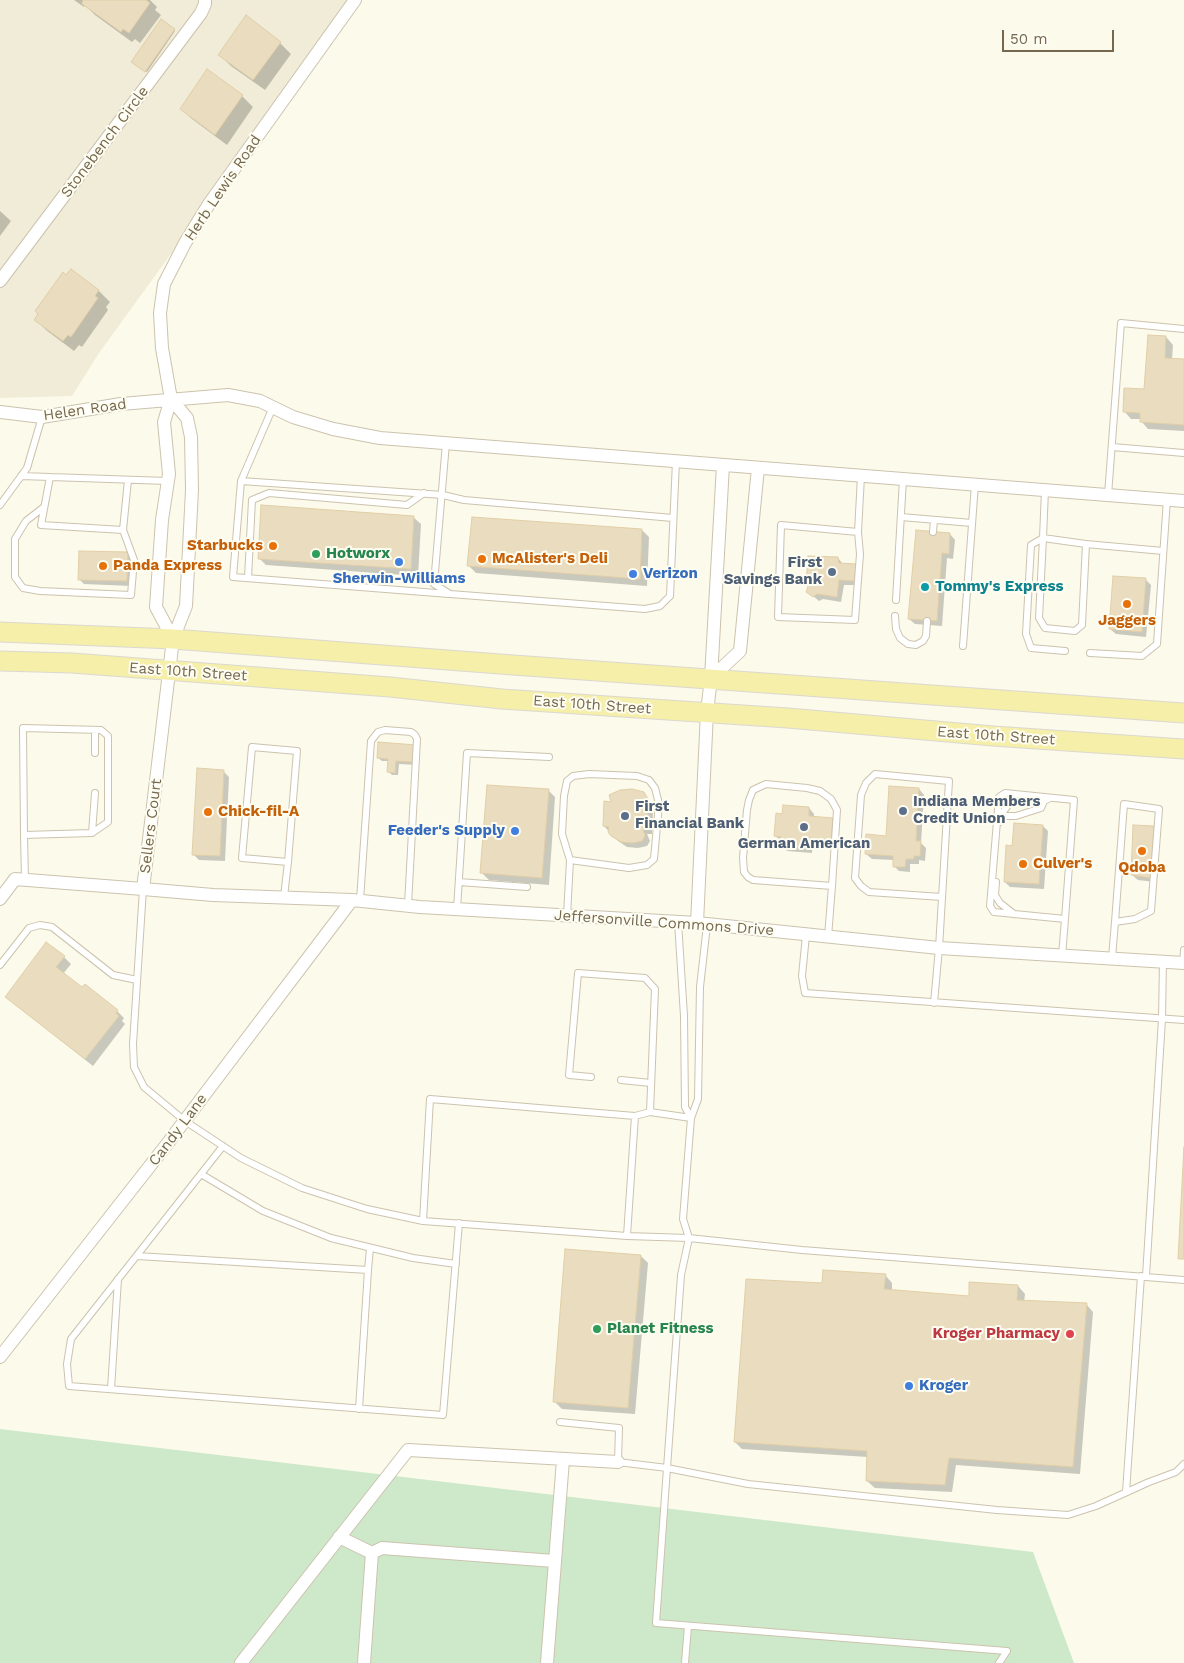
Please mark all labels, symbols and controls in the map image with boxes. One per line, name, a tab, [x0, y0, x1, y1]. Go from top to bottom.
scale bar	[1004, 20, 1116, 52]
text: 50 m	[1010, 30, 1047, 48]
street label: Stonebench Circle	[57, 83, 153, 201]
street label: Herb Lewis Road	[181, 132, 265, 244]
street label: Helen Road	[42, 395, 128, 425]
place label: Starbucks	[187, 537, 263, 555]
marker: Starbucks	[267, 540, 279, 552]
place label: Hotworx	[326, 545, 390, 563]
marker: Hotworx	[310, 548, 322, 560]
place label: McAlister's Deli	[492, 550, 608, 568]
marker: McAlister's Deli	[476, 553, 488, 565]
place label: First Savings Bank	[724, 554, 822, 589]
marker: Sherwin-Williams	[393, 556, 405, 568]
place label: Panda Express	[113, 557, 222, 575]
marker: Panda Express	[97, 560, 109, 572]
place label: Verizon	[643, 565, 698, 583]
marker: First Savings Bank	[826, 566, 838, 578]
marker: Verizon	[627, 568, 639, 580]
place label: Sherwin-Williams	[333, 570, 465, 588]
place label: Tommy's Express	[935, 578, 1063, 596]
marker: Tommy's Express	[919, 581, 931, 593]
marker: Jaggers	[1121, 598, 1133, 610]
place label: Jaggers	[1098, 612, 1156, 630]
street label: East 10th Street	[128, 659, 248, 685]
street label: East 10th Street	[532, 692, 652, 718]
street label: East 10th Street	[936, 723, 1056, 749]
street label: Sellers Court	[136, 778, 166, 874]
place label: Indiana Members Credit Union	[913, 793, 1041, 828]
place label: First Financial Bank	[635, 798, 744, 833]
place label: Chick-fil-A	[218, 803, 299, 821]
marker: Indiana Members Credit Union	[897, 805, 909, 817]
marker: Chick-fil-A	[202, 806, 214, 818]
marker: First Financial Bank	[619, 810, 631, 822]
marker: German American	[798, 821, 810, 833]
place label: Feeder's Supply	[388, 822, 505, 840]
marker: Feeder's Supply	[509, 825, 521, 837]
place label: German American	[738, 835, 870, 853]
marker: Qdoba	[1136, 845, 1148, 857]
place label: Culver's	[1033, 855, 1092, 873]
marker: Culver's	[1017, 858, 1029, 870]
place label: Qdoba	[1118, 859, 1166, 877]
street label: Jeffersonville Commons Drive	[554, 906, 774, 940]
street label: Candy Lane	[145, 1090, 211, 1170]
place label: Planet Fitness	[607, 1320, 714, 1338]
marker: Planet Fitness	[591, 1323, 603, 1335]
place label: Kroger Pharmacy	[933, 1325, 1060, 1343]
marker: Kroger Pharmacy	[1064, 1328, 1076, 1340]
place label: Kroger	[919, 1377, 968, 1395]
marker: Kroger	[903, 1380, 915, 1392]

